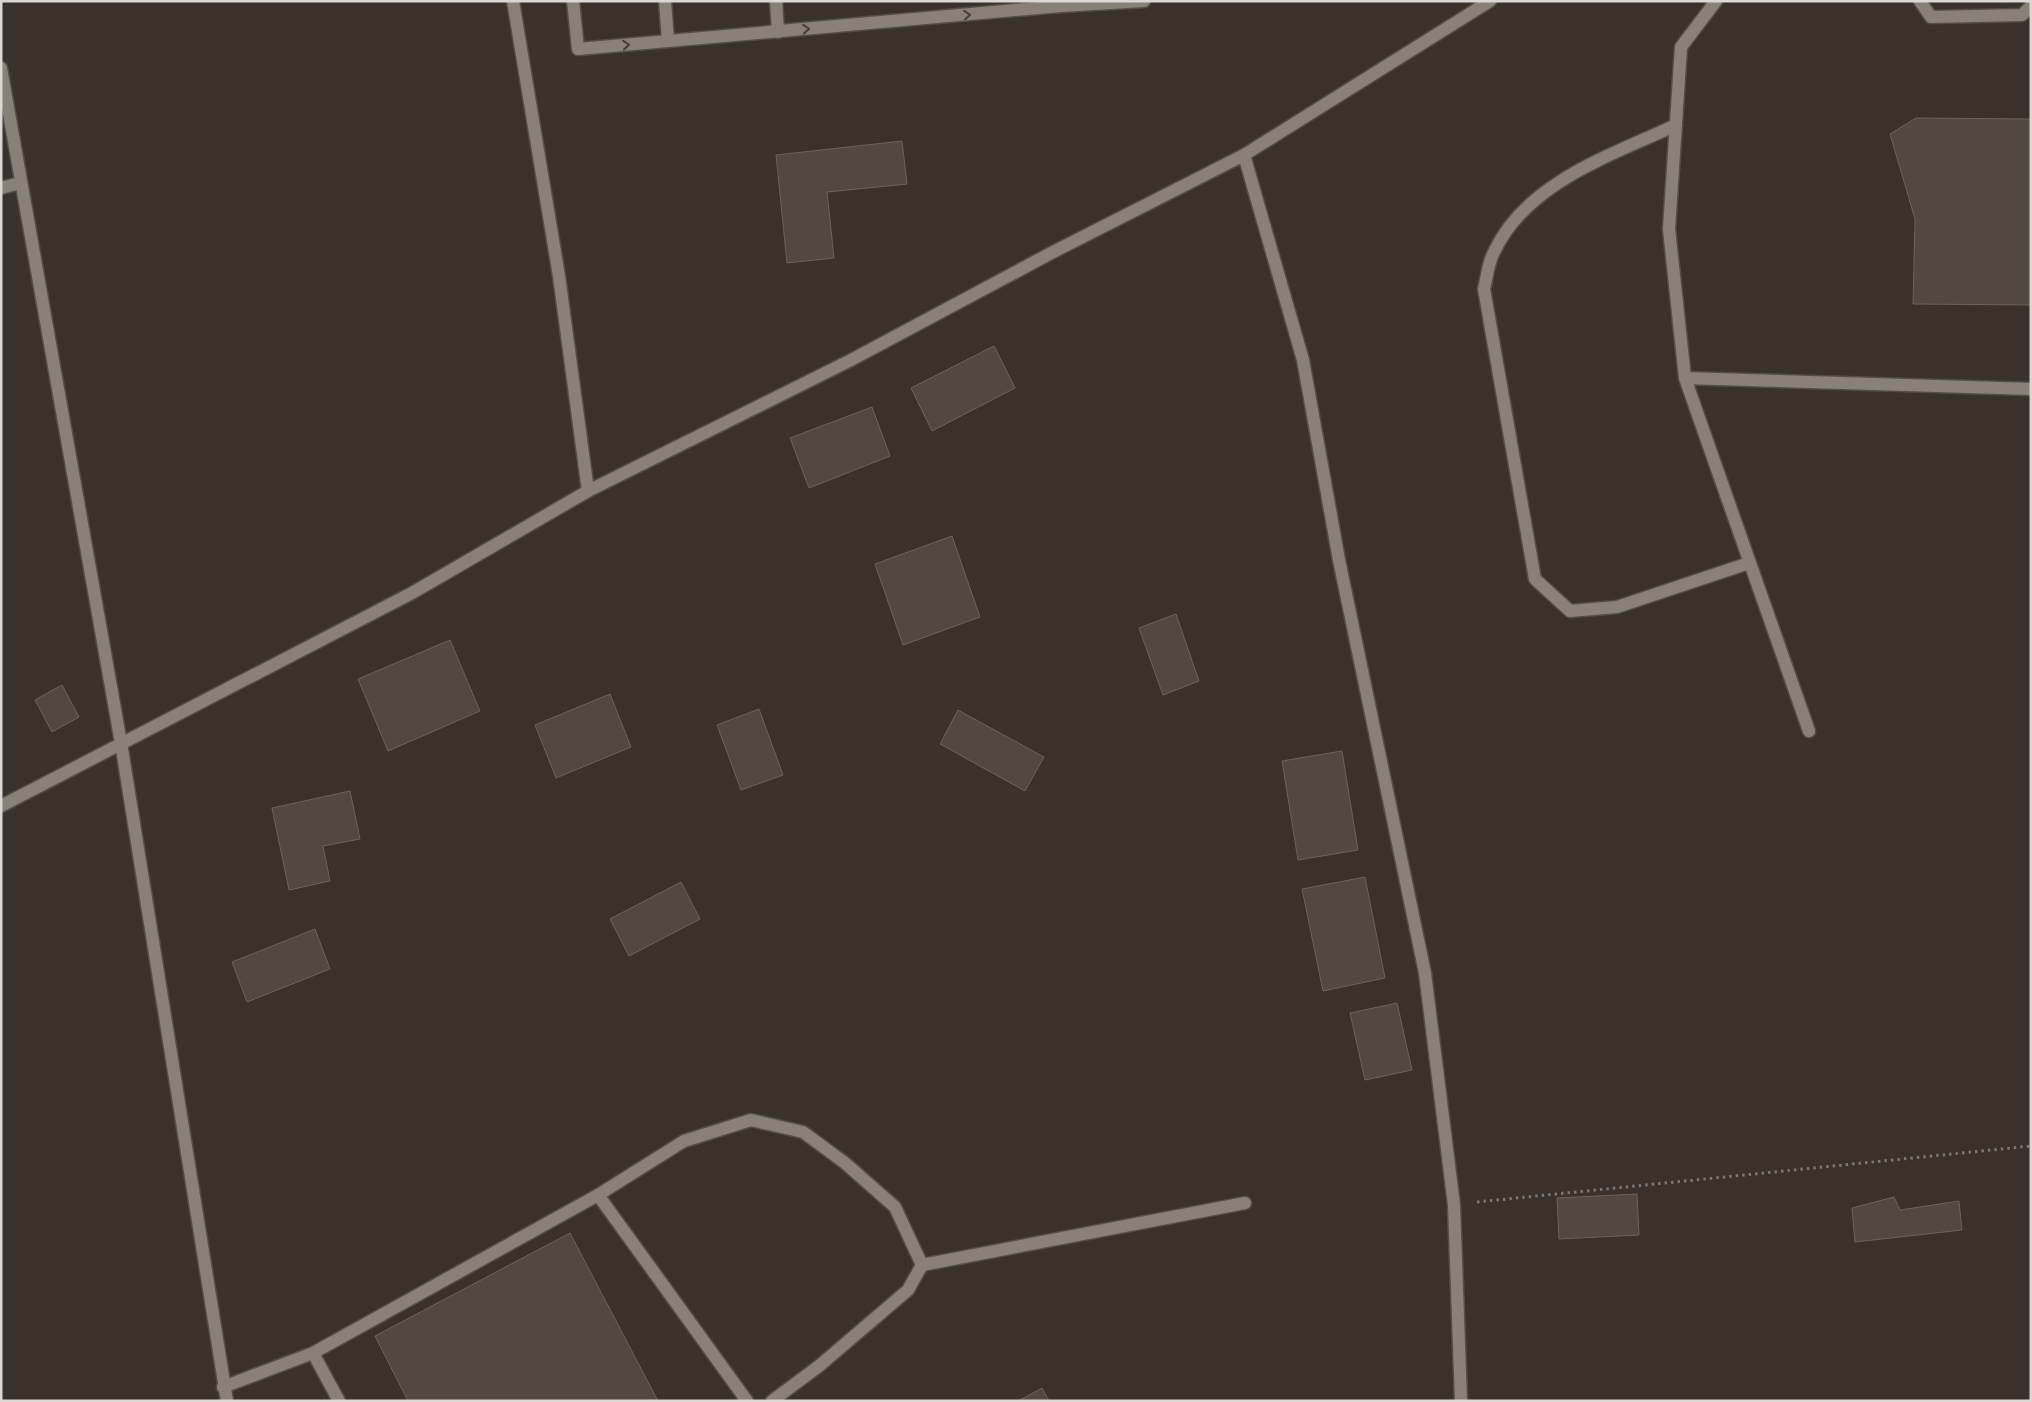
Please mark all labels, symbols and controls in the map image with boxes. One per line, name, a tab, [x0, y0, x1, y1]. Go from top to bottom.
one-way arrow	[964, 9, 972, 20]
one-way arrow	[802, 24, 810, 35]
one-way arrow	[623, 40, 631, 51]

